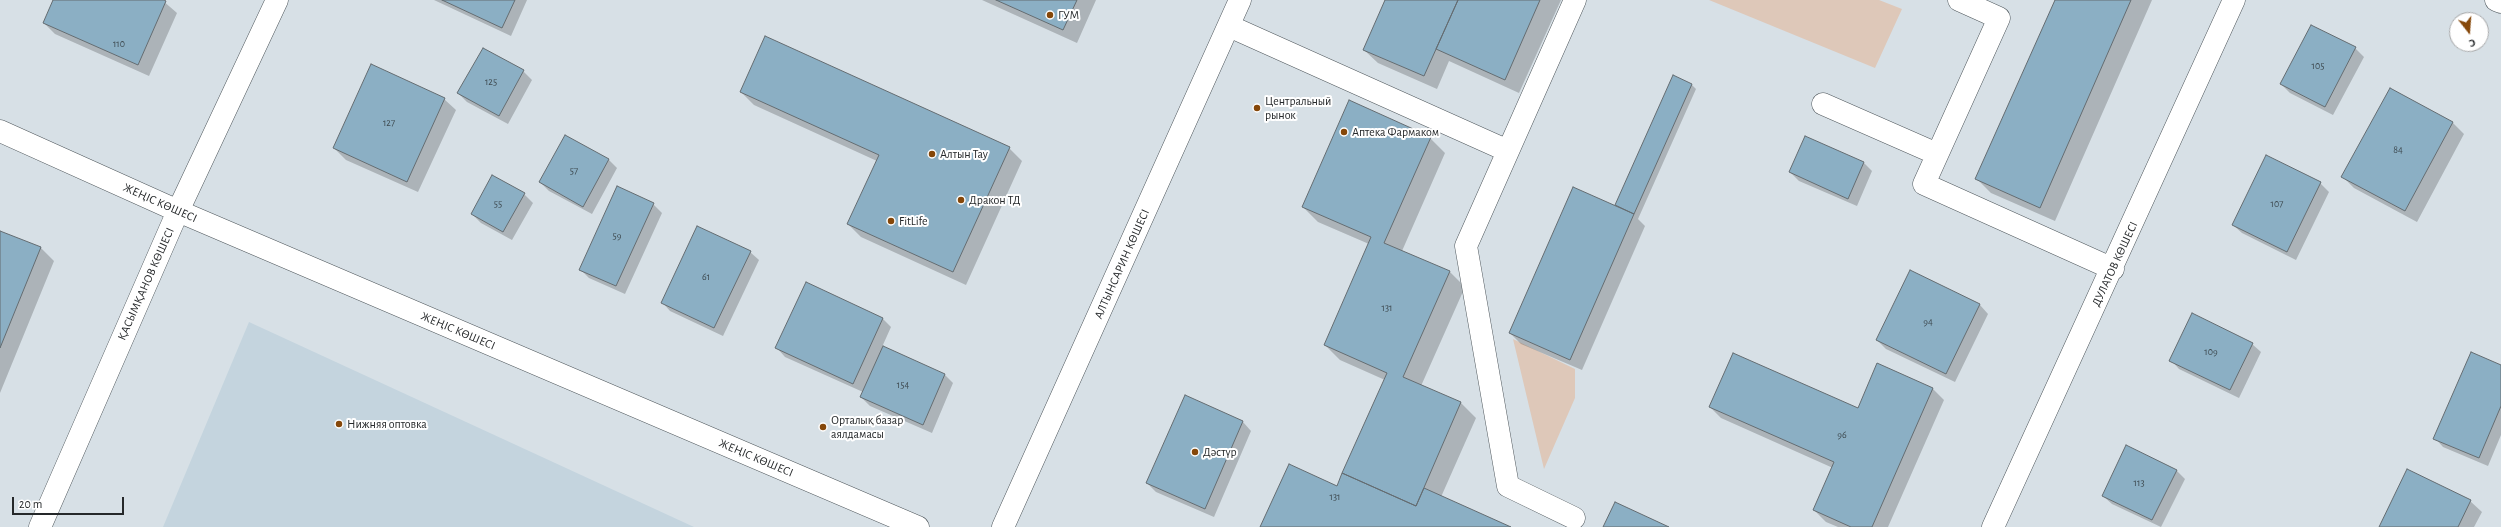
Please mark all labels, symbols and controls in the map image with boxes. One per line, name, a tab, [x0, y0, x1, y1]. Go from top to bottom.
place label: ГУМ	[1058, 8, 1079, 22]
marker: ГУМ	[1045, 10, 1055, 20]
north arrow	[2449, 12, 2489, 52]
text: С	[2468, 37, 2477, 49]
house number: 110	[113, 38, 125, 50]
house number: 105	[2312, 60, 2324, 72]
house number: 125	[485, 76, 497, 88]
place label: Центральный рынок	[1265, 94, 1331, 122]
marker: Центральный рынок	[1252, 103, 1262, 113]
house number: 127	[383, 117, 395, 129]
place label: Аптека Фармаком	[1352, 125, 1439, 139]
marker: Аптека Фармаком	[1339, 127, 1349, 137]
house number: 84	[2393, 144, 2403, 156]
place label: Алтын Тау	[940, 147, 988, 161]
marker: Алтын Тау	[927, 149, 937, 159]
house number: 57	[570, 165, 578, 177]
street label: ЖЕҢІС КӨШЕСІ	[121, 180, 199, 226]
place label: Дракон ТД	[969, 193, 1020, 207]
marker: Дракон ТД	[956, 195, 966, 205]
house number: 55	[494, 198, 502, 210]
house number: 107	[2271, 198, 2283, 210]
street label: АЛТЫНСАРИН КӨШЕСІ	[1091, 207, 1153, 321]
place label: FitLife	[899, 214, 928, 228]
marker: FitLife	[886, 216, 896, 226]
street label: ДУЛАТОВ КӨШЕСІ	[2089, 219, 2141, 309]
street label: ҚАСЫМҚАНОВ КӨШЕСІ	[115, 225, 177, 343]
house number: 59	[613, 230, 621, 242]
house number: 61	[702, 271, 710, 283]
house number: 131	[1382, 302, 1392, 314]
street label: ЖЕҢІС КӨШЕСІ	[419, 309, 497, 353]
house number: 94	[1923, 316, 1933, 328]
house number: 109	[2204, 346, 2218, 358]
house number: 154	[897, 379, 909, 391]
place label: Орталық базар аялдамасы	[831, 413, 903, 441]
place label: Нижняя оптовка	[347, 417, 427, 431]
marker: Нижняя оптовка	[334, 419, 344, 429]
marker: Орталық базар аялдамасы	[818, 422, 828, 432]
house number: 96	[1837, 429, 1847, 441]
street label: ЖЕҢІС КӨШЕСІ	[717, 436, 795, 480]
place label: Дәстүр	[1203, 445, 1237, 459]
marker: Дәстүр	[1190, 447, 1200, 457]
house number: 113	[2134, 477, 2144, 489]
scale bar	[14, 489, 126, 515]
house number: 131	[1330, 491, 1340, 503]
text: 20 m	[19, 498, 42, 510]

